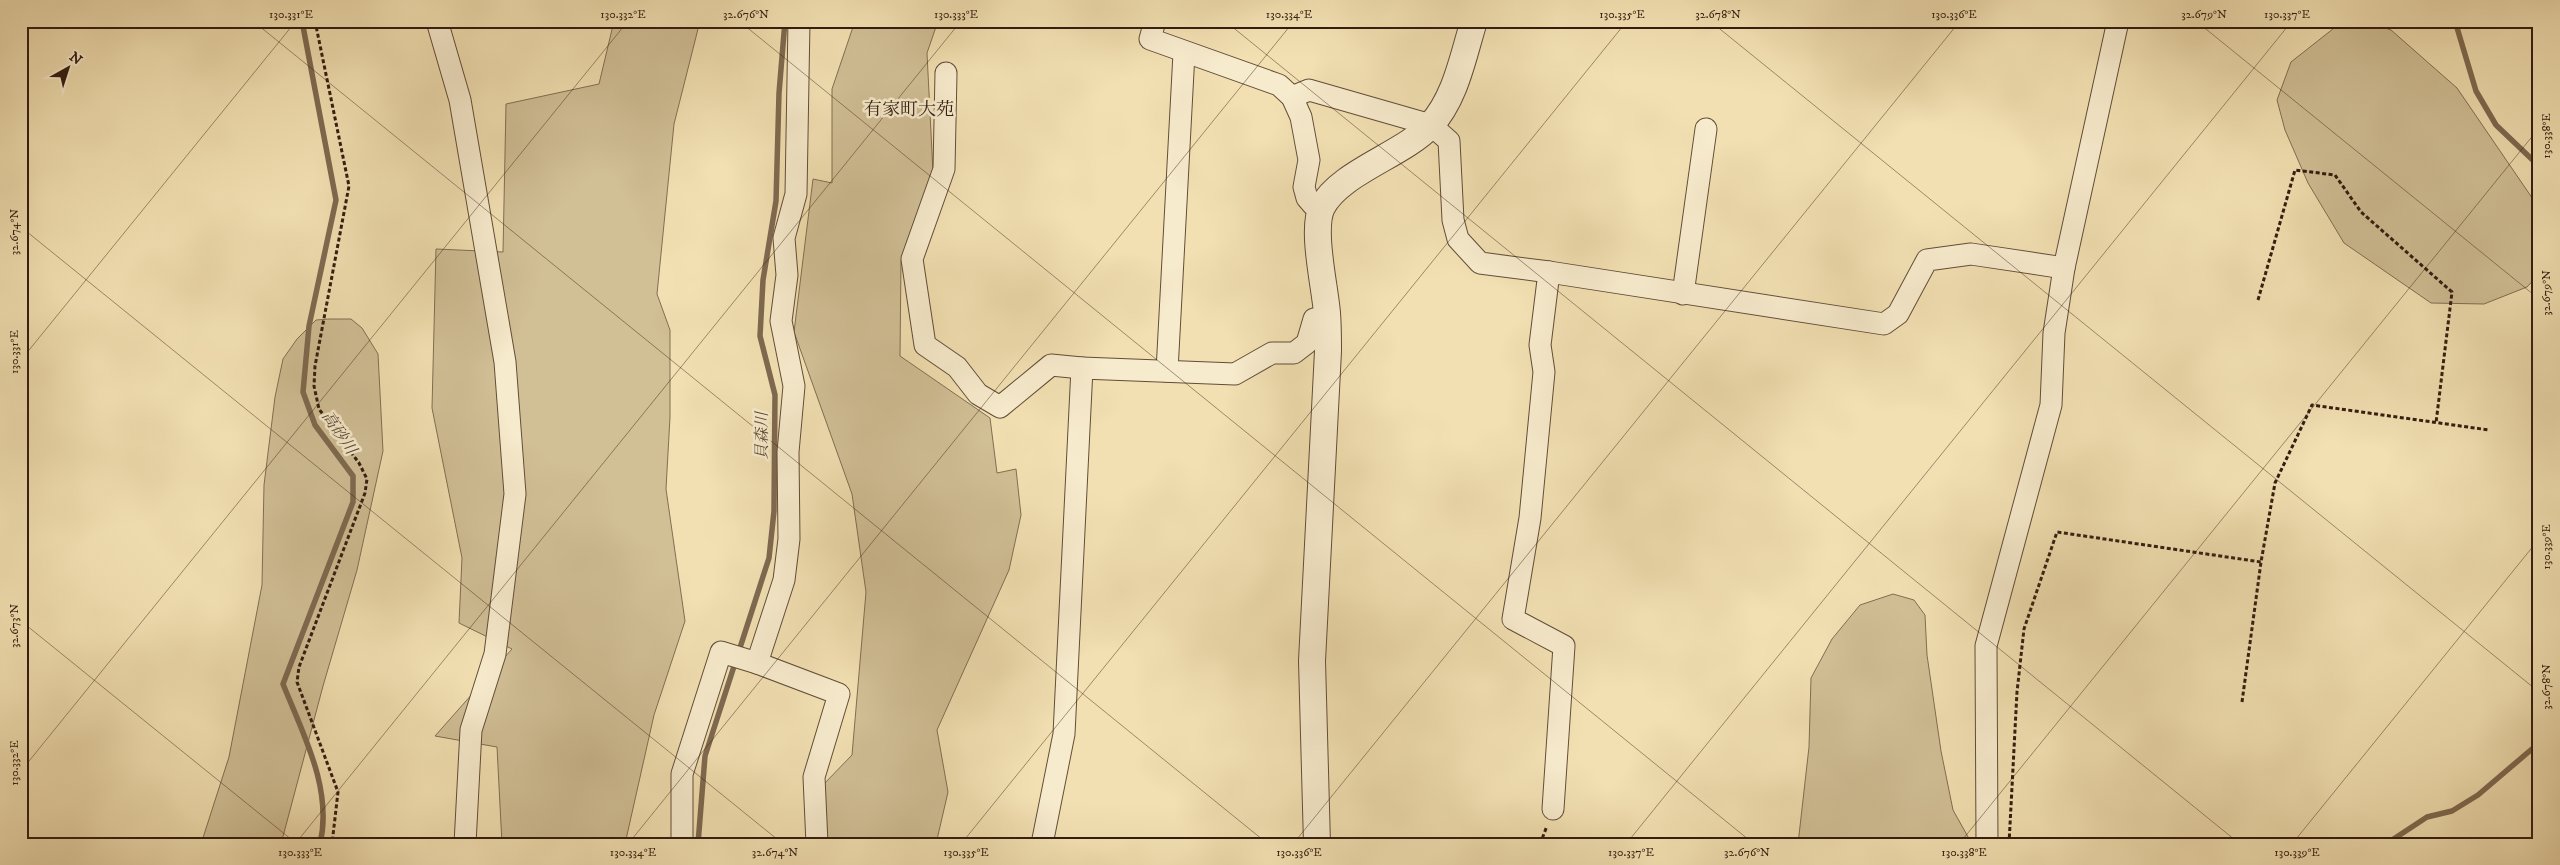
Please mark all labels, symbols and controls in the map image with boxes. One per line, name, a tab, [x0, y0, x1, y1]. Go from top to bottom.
text: 130.331°E	[269, 7, 313, 22]
text: 130.332°E	[600, 7, 646, 22]
text: 32.676°N	[723, 7, 769, 22]
text: 130.333°E	[934, 7, 978, 22]
text: 130.334°E	[1266, 7, 1313, 22]
text: 130.335°E	[1599, 7, 1645, 22]
text: 32.678°N	[1695, 7, 1741, 22]
text: 130.336°E	[1931, 7, 1977, 22]
text: 32.679°N	[2181, 7, 2227, 22]
text: 130.337°E	[2264, 7, 2310, 22]
north arrow	[42, 42, 92, 92]
text: N	[65, 48, 86, 70]
district label: 有家町大苑	[864, 99, 954, 121]
text: 130.338°E	[2539, 113, 2554, 159]
text: 32.674°N	[7, 209, 22, 255]
text: 32.679°N	[2539, 270, 2554, 316]
text: 130.331°E	[7, 330, 22, 374]
water label: 高砂川	[317, 407, 362, 460]
water label: 貝森川	[752, 410, 772, 460]
text: 130.339°E	[2539, 524, 2554, 570]
text: 32.673°N	[7, 604, 22, 648]
text: 32.678°N	[2539, 664, 2554, 710]
text: 130.332°E	[7, 740, 22, 786]
text: 130.333°E	[278, 845, 322, 860]
text: 130.334°E	[610, 845, 657, 860]
text: 32.674°N	[752, 845, 798, 860]
text: 130.335°E	[943, 845, 989, 860]
text: 130.336°E	[1276, 845, 1322, 860]
text: 130.337°E	[1608, 845, 1654, 860]
text: 32.676°N	[1724, 845, 1770, 860]
text: 130.338°E	[1941, 845, 1987, 860]
text: 130.339°E	[2274, 845, 2320, 860]

